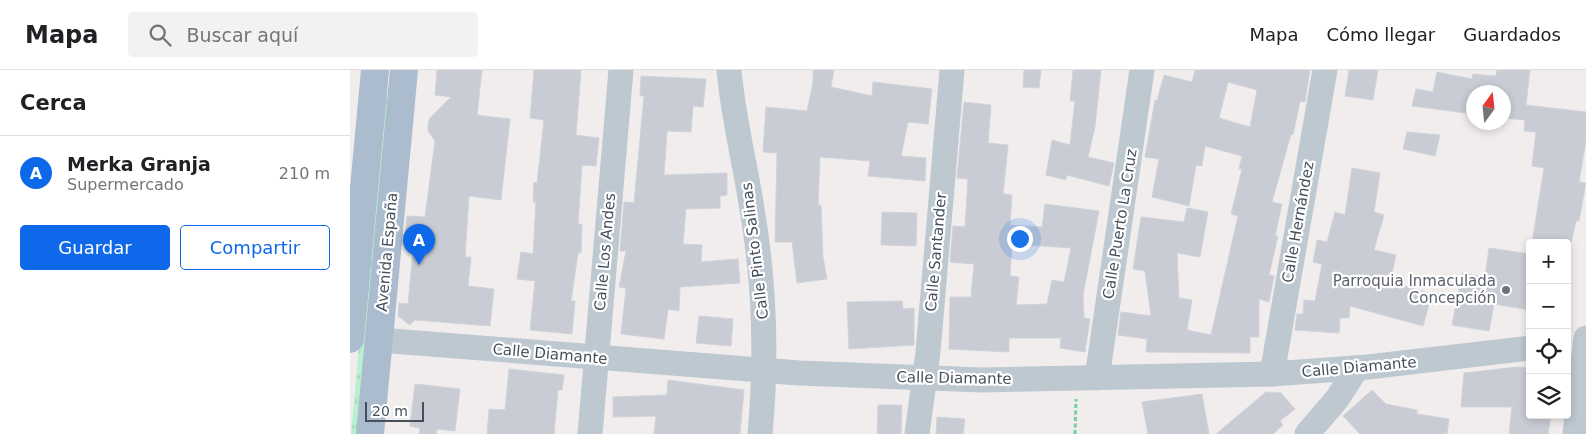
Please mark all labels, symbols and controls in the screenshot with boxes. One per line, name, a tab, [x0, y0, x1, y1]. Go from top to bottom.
search box	[128, 12, 478, 57]
text: Mapa	[25, 21, 98, 49]
icon: search	[146, 21, 174, 49]
text: Buscar aquí	[186, 24, 298, 46]
text: Mapa	[1249, 24, 1298, 45]
text: Cómo llegar	[1326, 24, 1435, 45]
text: Guardados	[1463, 24, 1561, 45]
north arrow	[1466, 85, 1511, 130]
text: Cerca	[20, 91, 87, 115]
street label: Calle Puerto La Cruz	[1099, 147, 1141, 300]
text: Merka Granja	[67, 153, 211, 175]
street label: Calle Hernández	[1278, 160, 1318, 284]
text: A	[30, 164, 42, 183]
text: 210 m	[279, 164, 330, 183]
text: Supermercado	[67, 175, 184, 194]
street label: Calle Pinto Salinas	[738, 181, 772, 320]
street label: Calle Santander	[922, 191, 950, 312]
street label: Avenida España	[373, 192, 401, 312]
street label: Calle Los Andes	[591, 192, 619, 312]
pin: A	[403, 224, 435, 265]
button: Guardar	[20, 225, 170, 270]
button: Compartir	[180, 225, 330, 270]
your location	[1007, 226, 1033, 252]
map controls	[1526, 239, 1571, 419]
button: +	[1526, 239, 1571, 284]
place label: Parroquia Inmaculada Concepción	[1333, 272, 1496, 307]
marker: Parroquia Inmaculada Concepción	[1500, 284, 1512, 296]
button: −	[1526, 284, 1571, 329]
button: locate	[1526, 329, 1571, 374]
street label: Calle Diamante	[492, 340, 608, 368]
street label: Calle Diamante	[1301, 353, 1417, 381]
street label: Calle Diamante	[896, 368, 1012, 388]
button: layers	[1526, 374, 1571, 419]
scale bar	[365, 399, 424, 422]
text: 20 m	[372, 403, 408, 419]

